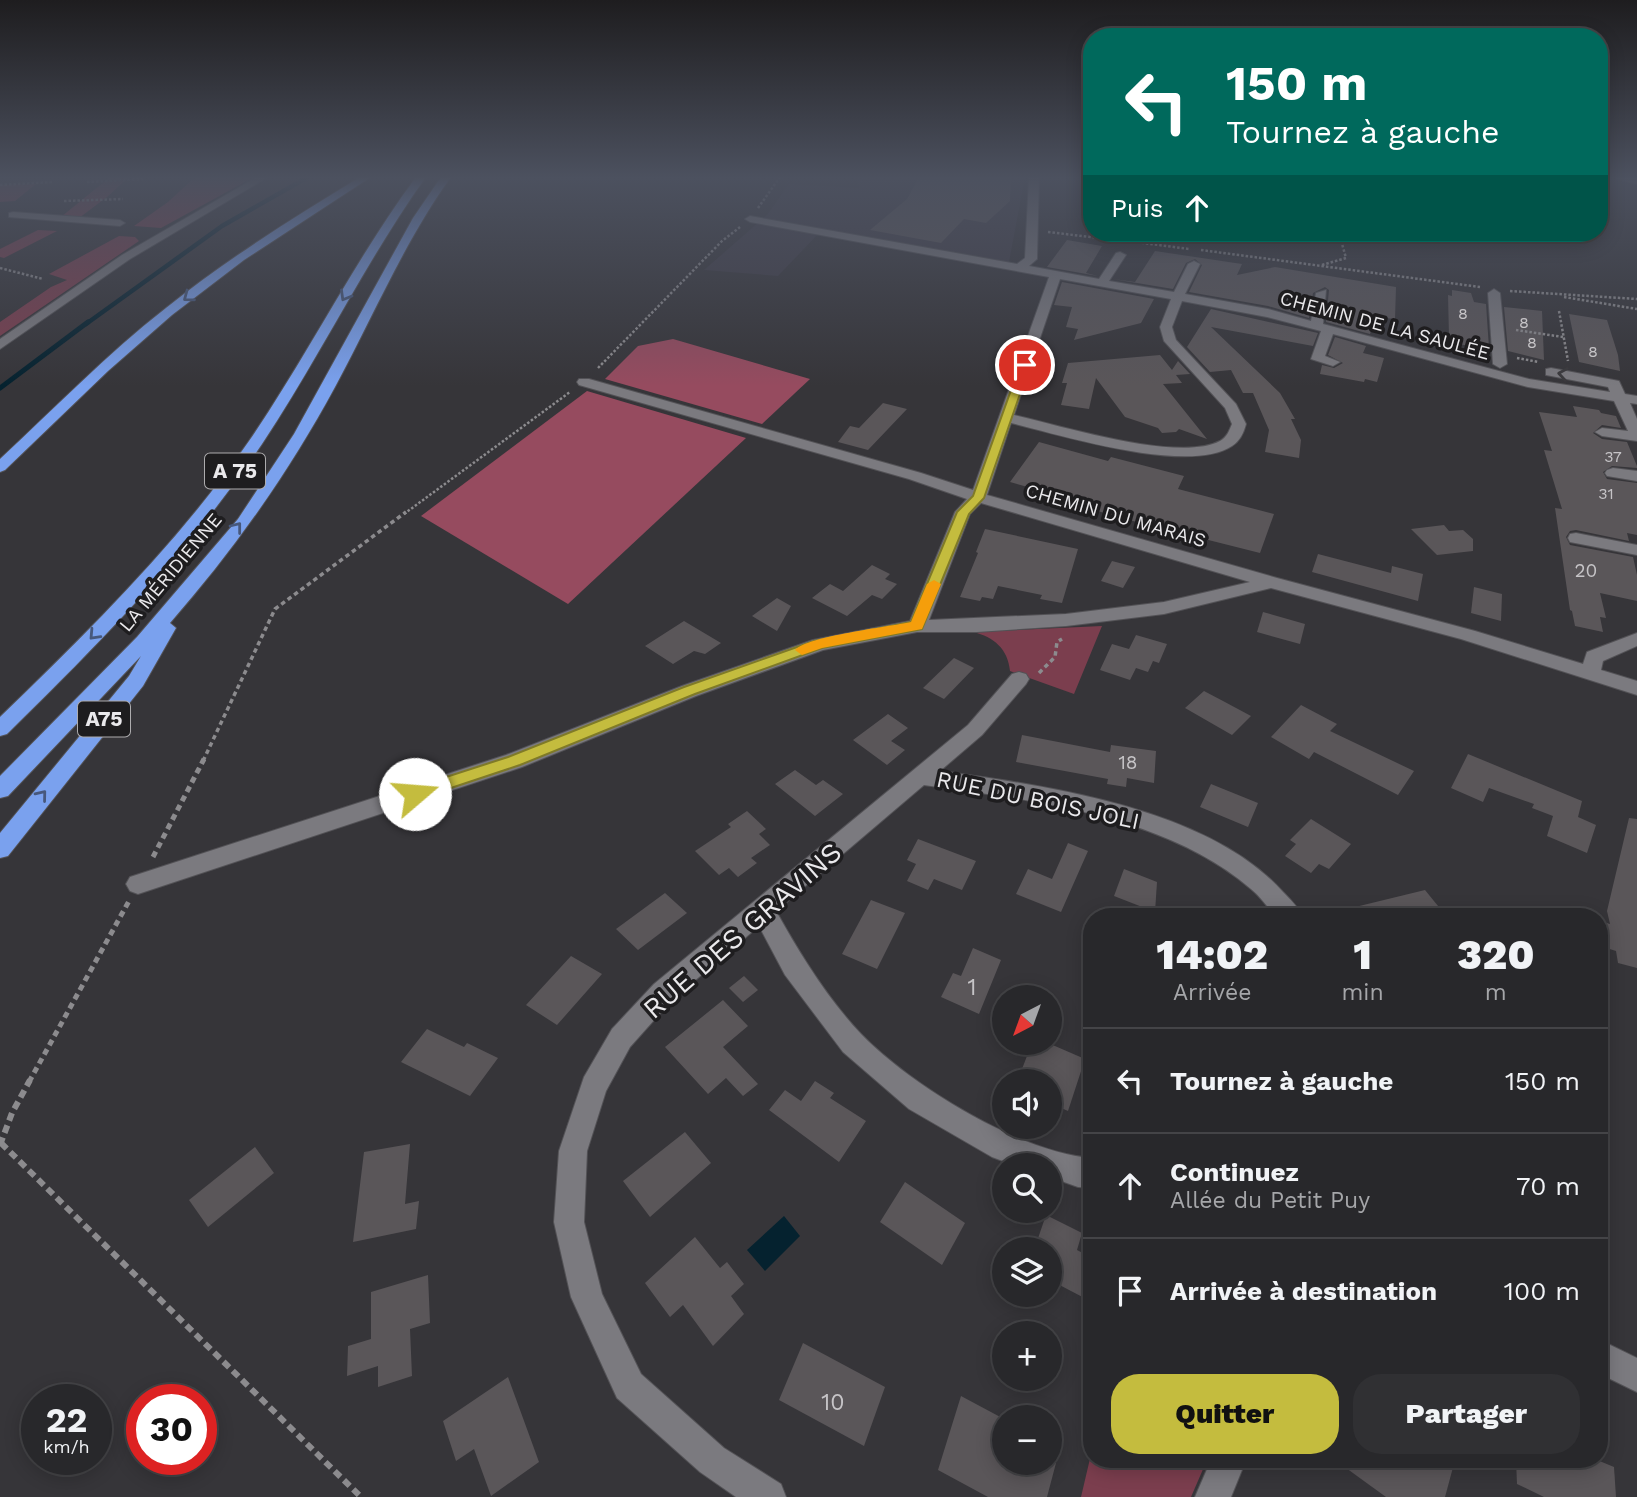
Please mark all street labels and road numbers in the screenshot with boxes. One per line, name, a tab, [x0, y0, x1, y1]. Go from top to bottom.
street label: CHEMIN DE LA SAULÉE	[1277, 286, 1492, 365]
road number: A 75	[205, 454, 265, 489]
street label: CHEMIN DU MARAIS	[1023, 479, 1209, 552]
street label: LA MÉRIDIENNE	[114, 508, 227, 636]
road number: A75	[78, 702, 130, 736]
street label: RUE DU BOIS JOLI	[934, 766, 1142, 835]
street label: RUE DES GRAVINS	[636, 835, 848, 1026]

